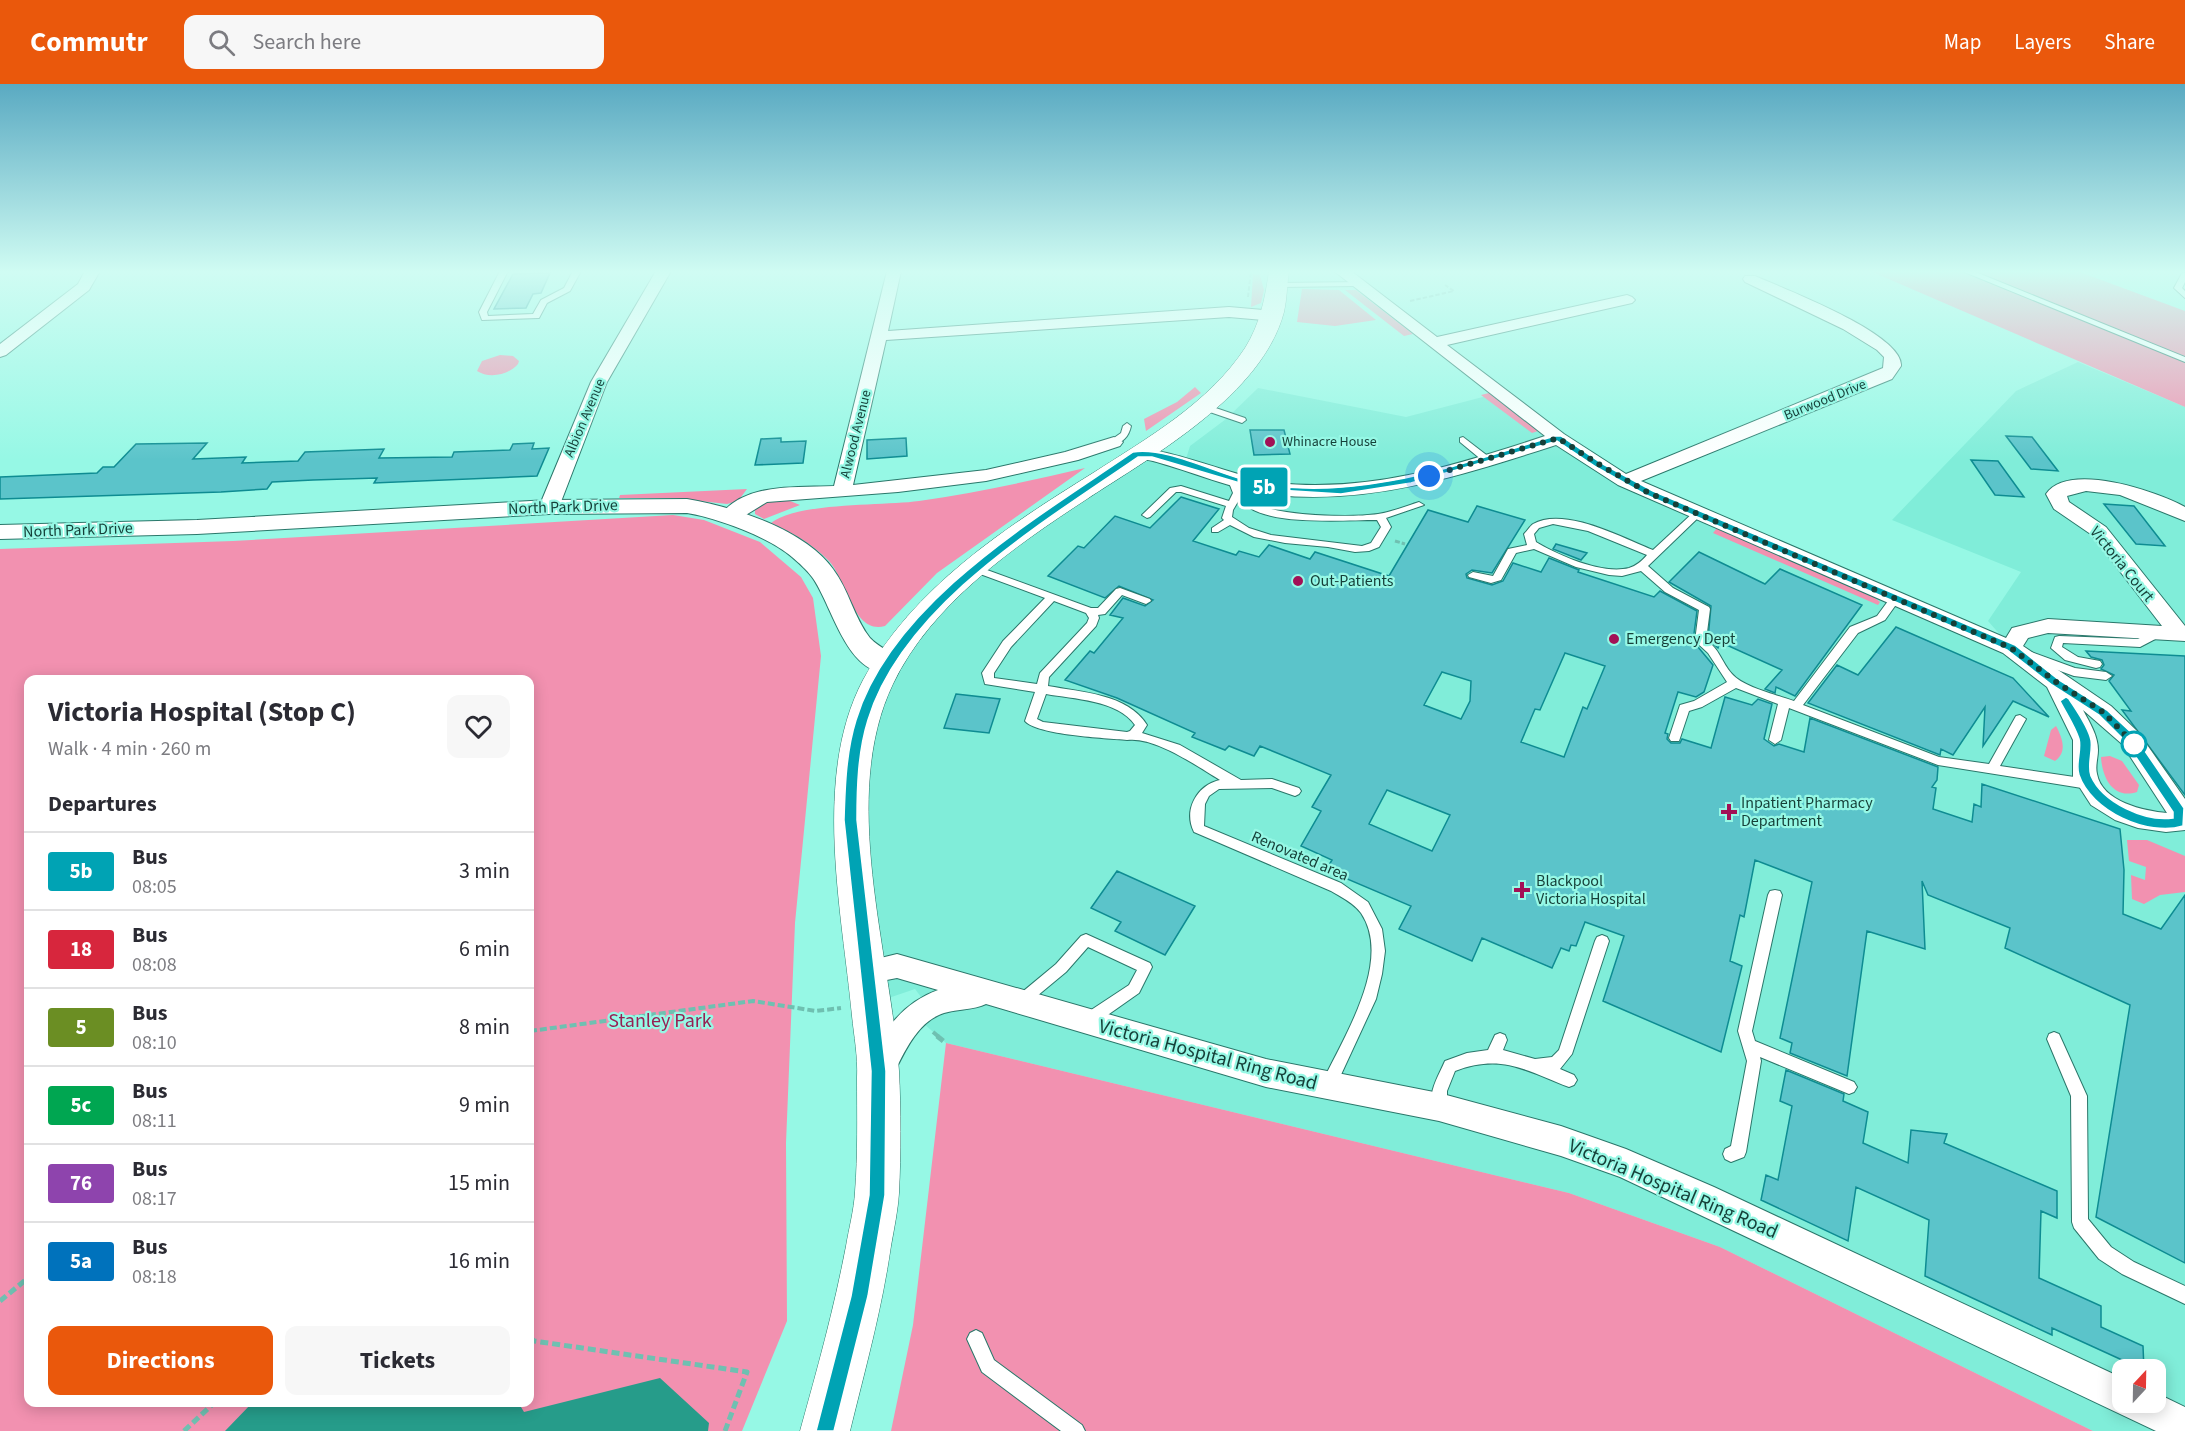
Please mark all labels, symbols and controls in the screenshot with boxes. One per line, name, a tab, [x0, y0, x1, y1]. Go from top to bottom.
search box	[184, 15, 604, 69]
text: Commutr	[30, 22, 148, 62]
icon: search	[205, 26, 238, 59]
text: Search here	[253, 26, 361, 58]
text: Map	[1944, 27, 1981, 57]
text: Layers	[2014, 27, 2071, 57]
text: Share	[2104, 27, 2155, 57]
street label: Burwood Drive	[1781, 374, 1869, 426]
street label: Albion Avenue	[559, 376, 611, 460]
street label: Alwood Avenue	[835, 388, 877, 480]
place label: Whinacre House	[1282, 432, 1377, 452]
marker: Whinacre House	[1263, 435, 1277, 449]
your location	[1414, 461, 1444, 491]
line badge: 5b	[1237, 468, 1291, 506]
text: 5b	[1252, 472, 1276, 502]
street label: North Park Drive	[508, 494, 618, 520]
street label: North Park Drive	[23, 517, 133, 543]
street label: Victoria Court	[2085, 522, 2160, 607]
place label: Out-Patients	[1310, 570, 1394, 592]
marker: Out-Patients	[1291, 574, 1305, 588]
place label: Emergency Dept	[1626, 628, 1736, 650]
marker: Emergency Dept	[1607, 632, 1621, 646]
text: Victoria Hospital (Stop C)	[48, 692, 356, 732]
button: heart	[447, 695, 510, 758]
unlabelled marker	[2121, 731, 2147, 757]
text: Walk · 4 min · 260 m	[48, 735, 211, 763]
text: Departures	[48, 788, 157, 820]
place label: Inpatient Pharmacy Department	[1741, 792, 1873, 832]
marker: Inpatient Pharmacy Department	[1722, 805, 1736, 819]
street label: Renovated area	[1248, 826, 1352, 886]
text: Bus	[132, 841, 168, 873]
text: 3 min	[459, 855, 510, 887]
text: 5b	[69, 856, 93, 886]
place label: Blackpool Victoria Hospital	[1536, 870, 1646, 910]
text: 08:05	[132, 873, 177, 901]
marker: Blackpool Victoria Hospital	[1513, 881, 1531, 899]
text: Bus	[132, 919, 168, 951]
text: 6 min	[459, 933, 510, 965]
text: 18	[70, 934, 92, 964]
text: 08:08	[132, 951, 177, 979]
text: Bus	[132, 997, 168, 1029]
park label: Stanley Park	[608, 1007, 712, 1035]
text: 8 min	[459, 1011, 510, 1043]
text: 5	[75, 1012, 87, 1042]
street label: Victoria Hospital Ring Road	[1096, 1012, 1320, 1098]
text: 08:10	[132, 1029, 177, 1057]
text: Bus	[132, 1075, 168, 1107]
text: 9 min	[459, 1089, 510, 1121]
text: 5c	[71, 1090, 91, 1120]
text: 08:11	[132, 1107, 177, 1135]
street label: Victoria Hospital Ring Road	[1564, 1132, 1782, 1246]
text: Bus	[132, 1153, 168, 1185]
text: 15 min	[448, 1167, 510, 1199]
text: 76	[70, 1168, 92, 1198]
text: 08:17	[132, 1185, 177, 1213]
text: Bus	[132, 1231, 168, 1263]
text: 16 min	[448, 1245, 510, 1277]
text: 5a	[70, 1246, 92, 1276]
text: 08:18	[132, 1263, 177, 1291]
button: Directions	[48, 1326, 273, 1395]
button: Tickets	[285, 1326, 510, 1395]
north arrow	[2112, 1359, 2166, 1413]
map controls	[2112, 1359, 2166, 1413]

